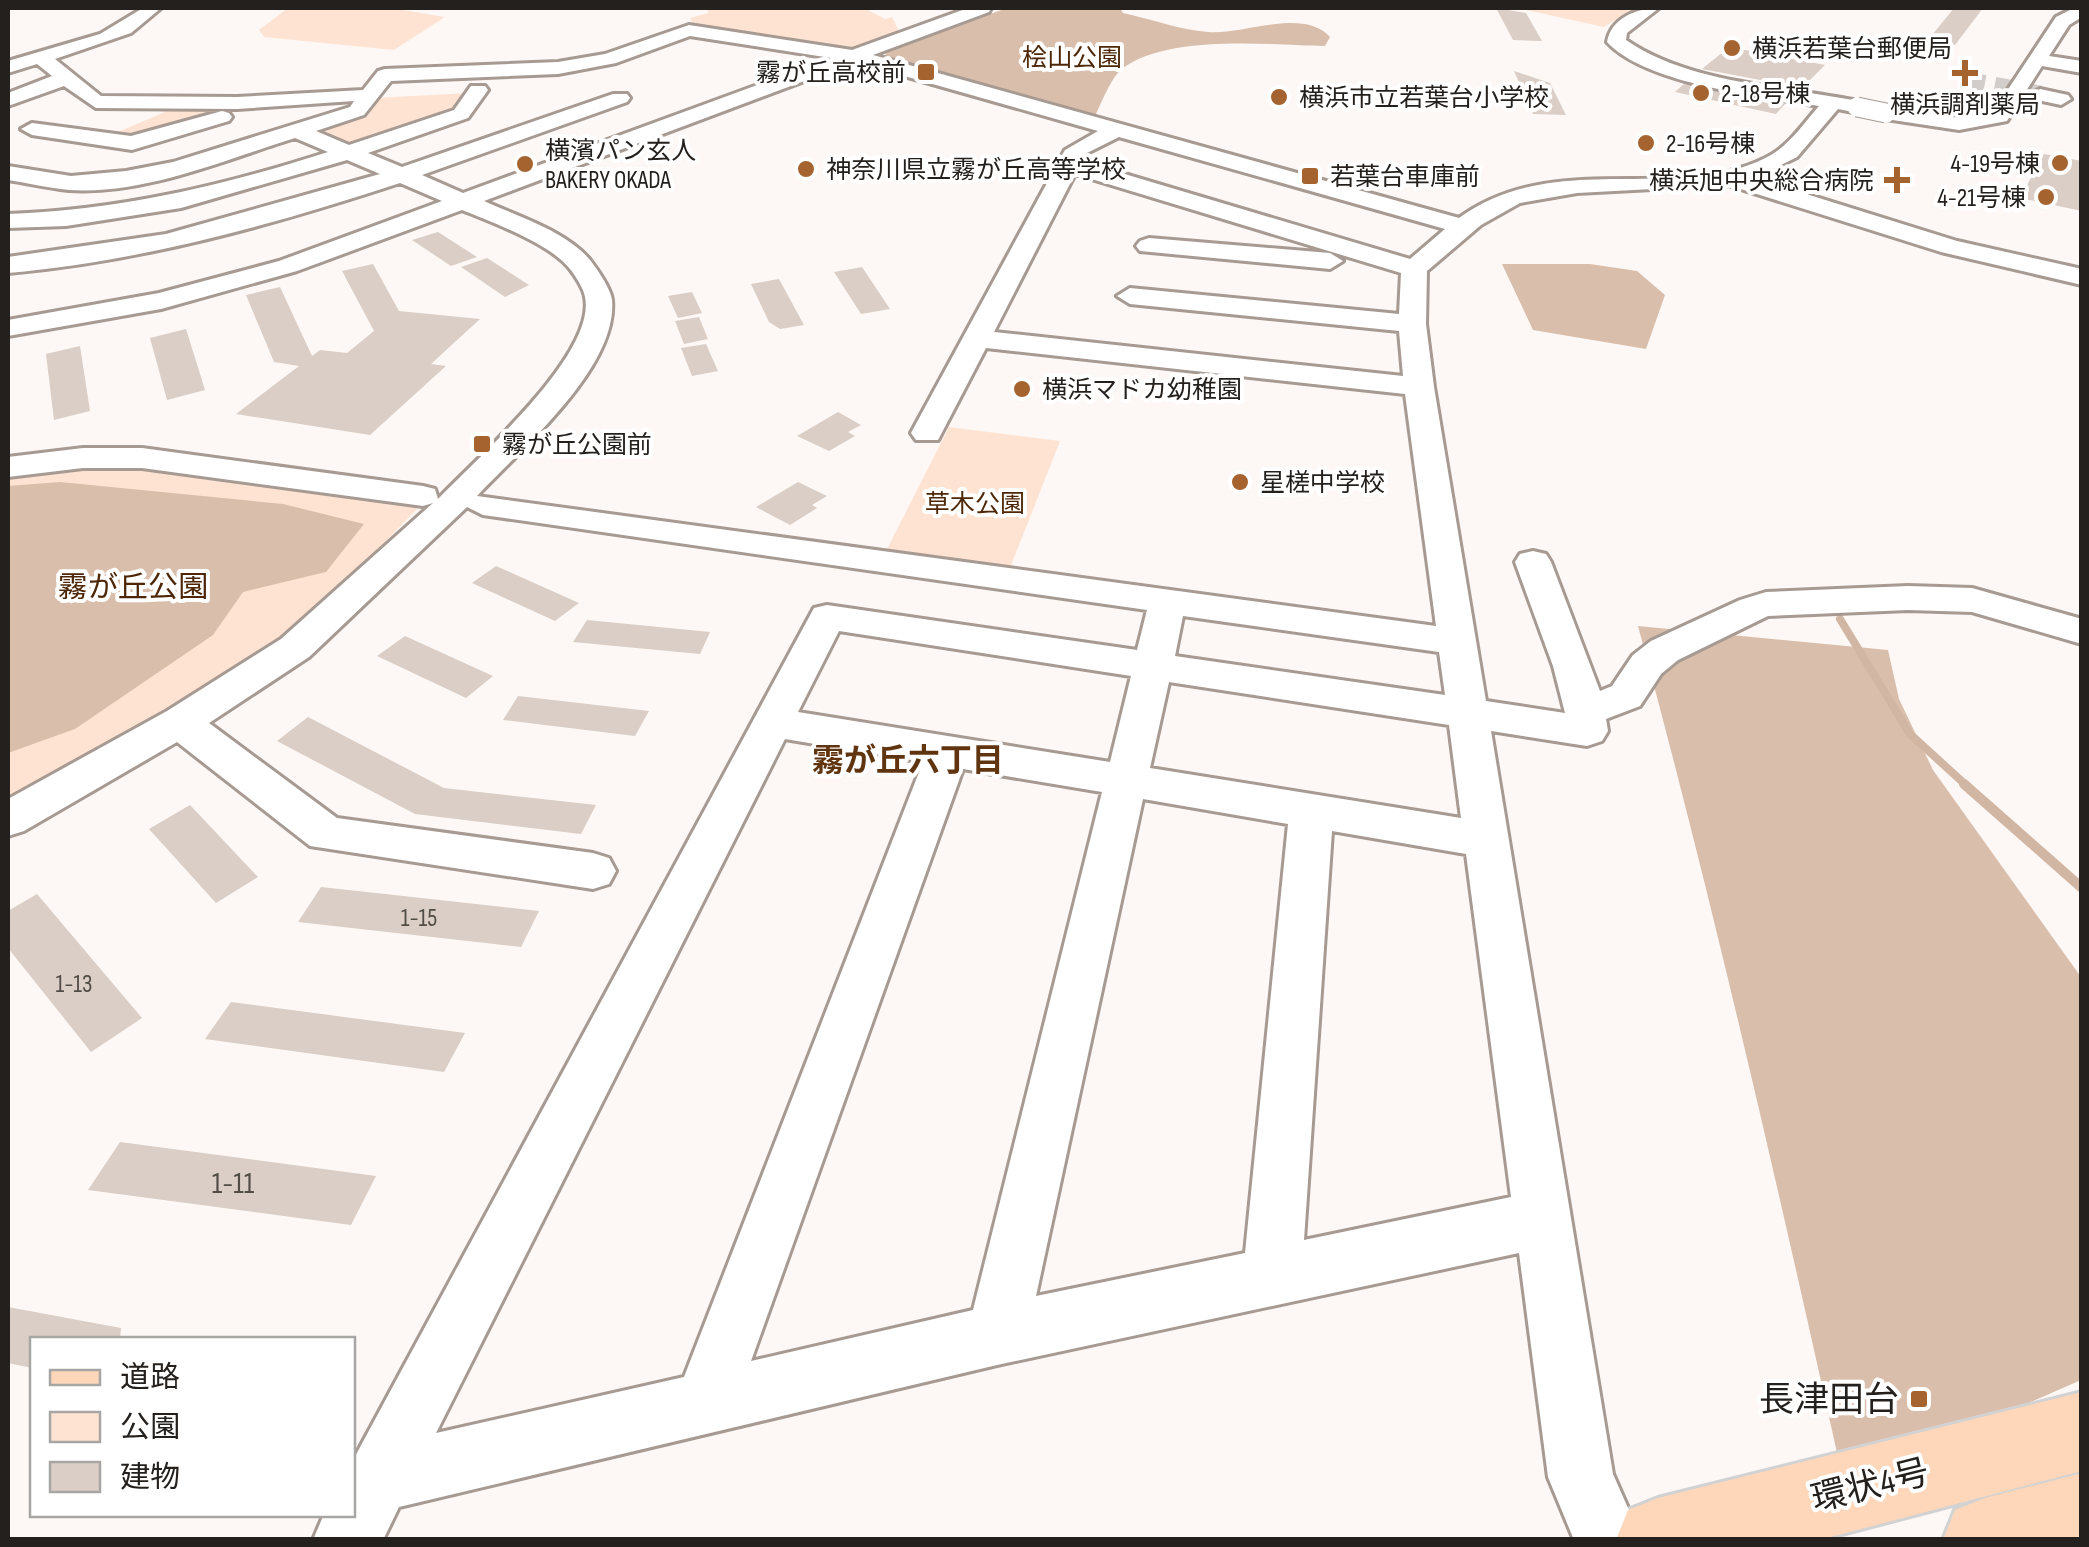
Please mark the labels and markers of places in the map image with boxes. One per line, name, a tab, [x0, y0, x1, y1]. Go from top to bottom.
place label: 横浜若葉台郵便局	[1752, 34, 1952, 65]
marker: 横浜若葉台郵便局	[1721, 37, 1743, 59]
place label: 霧が丘高校前	[756, 58, 906, 89]
marker: 霧が丘高校前	[915, 61, 937, 83]
marker: 横浜調剤薬局	[1954, 62, 1976, 84]
place label: 2-18号棟	[1721, 79, 1810, 110]
marker: 2-18号棟	[1690, 82, 1712, 104]
place label: 横浜市立若葉台小学校	[1299, 83, 1549, 114]
marker: 横浜市立若葉台小学校	[1268, 86, 1290, 108]
place label: 横浜調剤薬局	[1890, 90, 2040, 121]
place label: 2-16号棟	[1666, 129, 1755, 160]
marker: 2-16号棟	[1635, 132, 1657, 154]
place label: 横濱パン玄人 BAKERY OKADA	[545, 136, 696, 196]
place label: 4-19号棟	[1951, 149, 2040, 180]
marker: 4-19号棟	[2049, 152, 2071, 174]
marker: 横濱パン玄人 BAKERY OKADA	[514, 153, 536, 175]
place label: 神奈川県立霧が丘高等学校	[826, 155, 1126, 186]
marker: 神奈川県立霧が丘高等学校	[795, 158, 817, 180]
place label: 若葉台車庫前	[1330, 162, 1480, 193]
marker: 若葉台車庫前	[1299, 165, 1321, 187]
place label: 横浜旭中央総合病院	[1649, 166, 1874, 197]
marker: 横浜旭中央総合病院	[1884, 167, 1910, 193]
place label: 4-21号棟	[1937, 183, 2026, 214]
marker: 4-21号棟	[2035, 186, 2057, 208]
place label: 横浜マドカ幼稚園	[1042, 375, 1242, 406]
marker: 横浜マドカ幼稚園	[1011, 378, 1033, 400]
place label: 霧が丘公園前	[502, 430, 652, 461]
marker: 霧が丘公園前	[471, 433, 493, 455]
place label: 星槎中学校	[1260, 468, 1385, 499]
marker: 星槎中学校	[1229, 471, 1251, 493]
place label: 長津田台	[1759, 1379, 1899, 1422]
marker: 長津田台	[1908, 1388, 1930, 1410]

